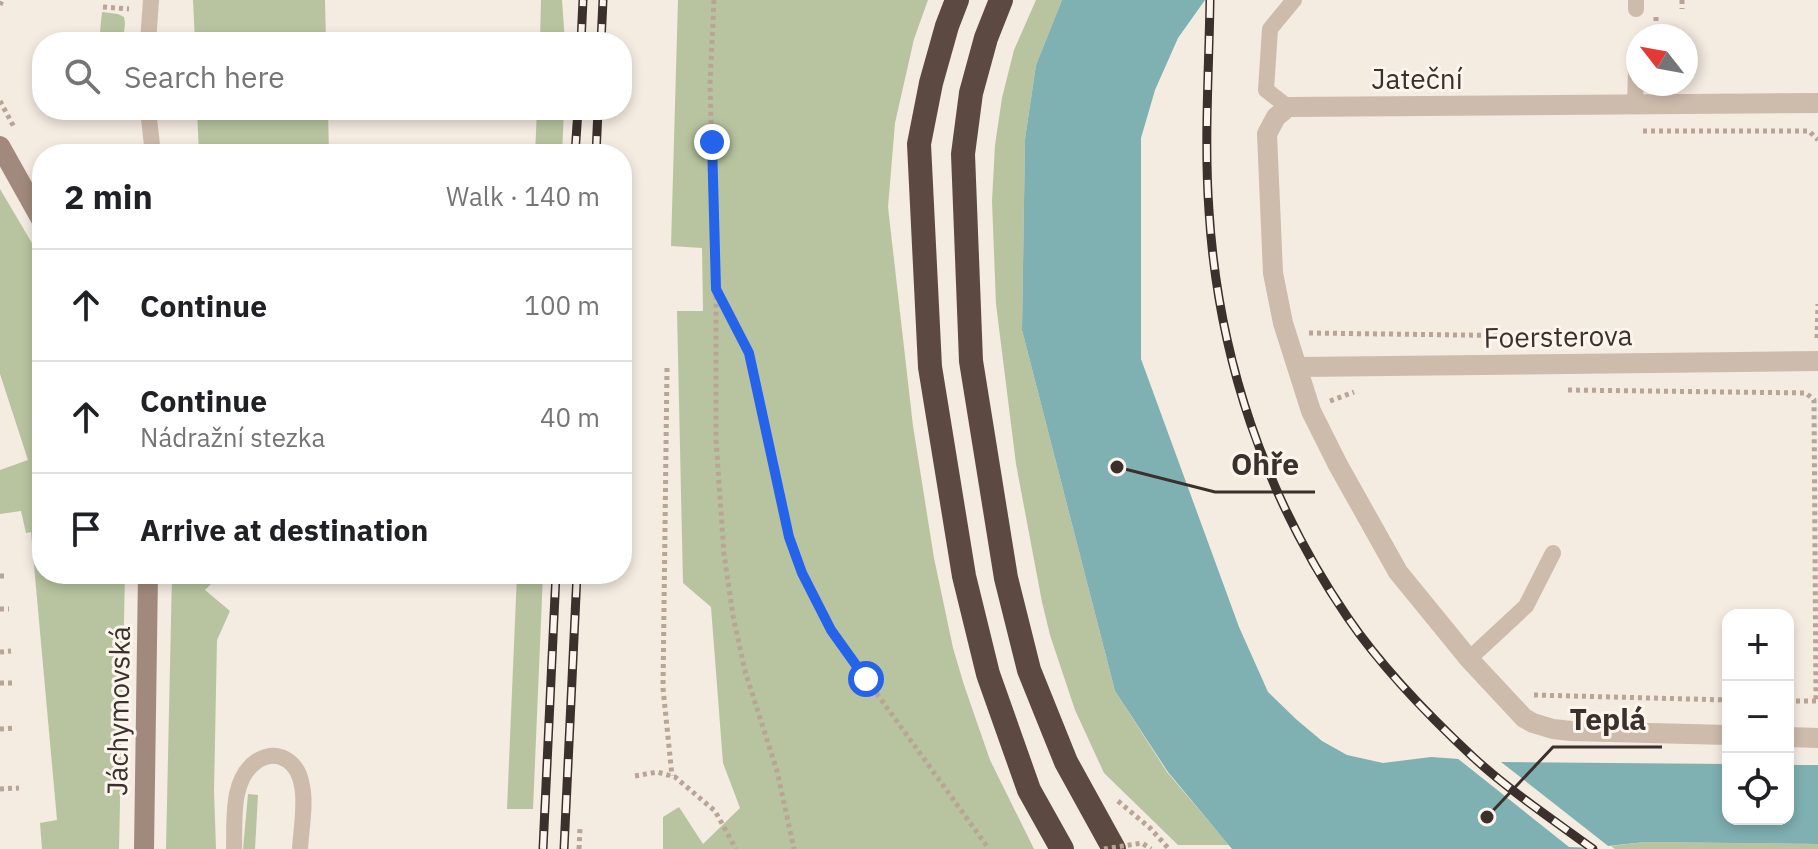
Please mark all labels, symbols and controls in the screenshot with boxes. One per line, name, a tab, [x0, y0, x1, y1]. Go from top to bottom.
north arrow	[1626, 24, 1698, 96]
search box	[32, 32, 632, 120]
icon: search	[60, 54, 104, 98]
text: Search here	[124, 57, 285, 96]
street label: Jateční	[1371, 60, 1463, 97]
route end	[694, 124, 730, 160]
text: 2 min	[64, 174, 153, 218]
text: Walk · 140 m	[446, 179, 600, 213]
icon: ahead	[64, 283, 108, 327]
text: Continue	[140, 286, 267, 325]
text: 100 m	[524, 288, 600, 322]
street label: Foersterova	[1483, 316, 1633, 356]
text: Continue	[140, 381, 267, 420]
icon: ahead	[64, 395, 108, 439]
text: 40 m	[540, 400, 600, 434]
text: Nádražní stezka	[140, 420, 325, 454]
callout: Ohře	[1215, 438, 1315, 492]
text: Ohře	[1231, 444, 1299, 483]
icon: arrive	[64, 507, 108, 551]
text: Arrive at destination	[140, 510, 428, 549]
map controls	[1722, 609, 1794, 825]
button: +	[1722, 609, 1794, 681]
street label: Jáchymovská	[98, 626, 138, 796]
route start	[848, 661, 884, 697]
button: −	[1722, 681, 1794, 753]
callout: Teplá	[1553, 693, 1662, 747]
text: Teplá	[1570, 699, 1646, 738]
button: locate	[1722, 753, 1794, 825]

